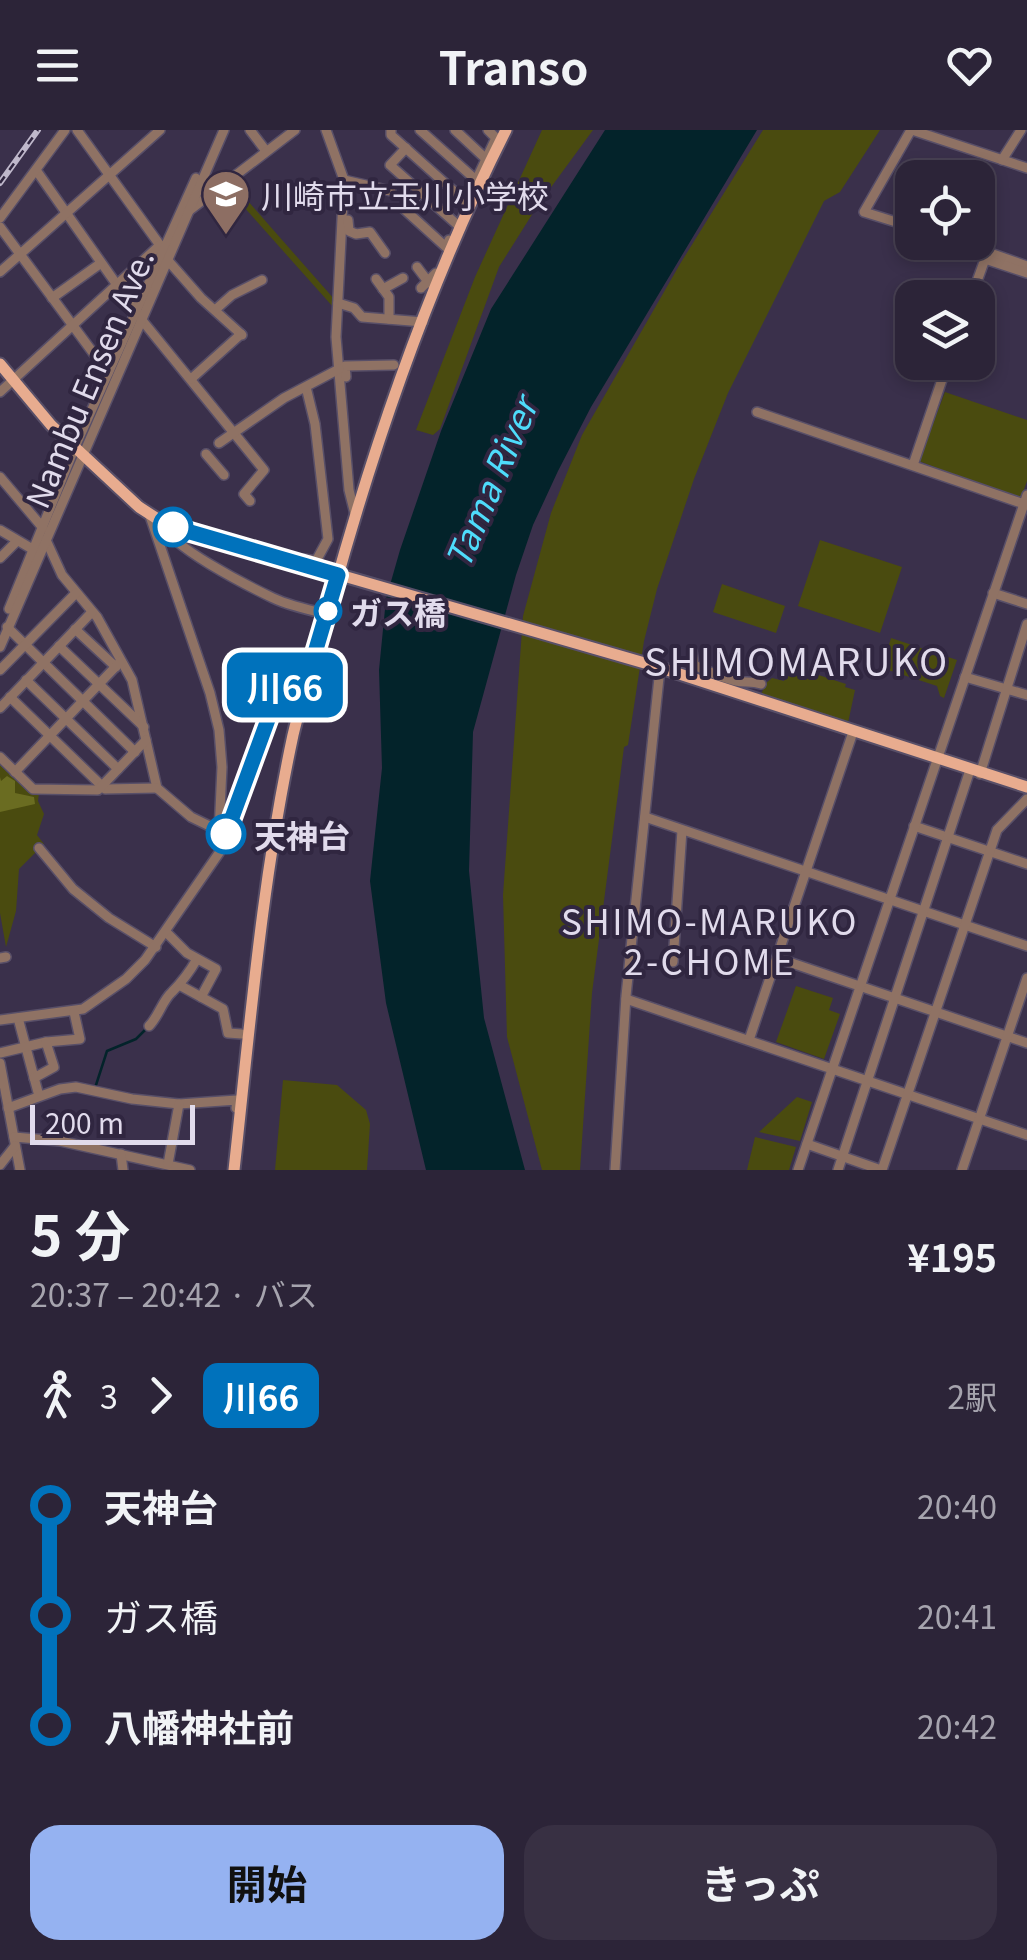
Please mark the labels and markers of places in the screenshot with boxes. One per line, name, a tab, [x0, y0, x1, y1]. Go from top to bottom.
school or university icon: 川崎市立玉川小学校	[200, 168, 252, 236]
place label: 川崎市立玉川小学校	[261, 171, 549, 217]
unlabelled marker	[154, 508, 192, 546]
place label: ガス橋	[350, 588, 446, 634]
marker: ガス橋	[315, 598, 341, 624]
place label: 天神台	[254, 811, 350, 857]
marker: 天神台	[207, 815, 245, 853]

